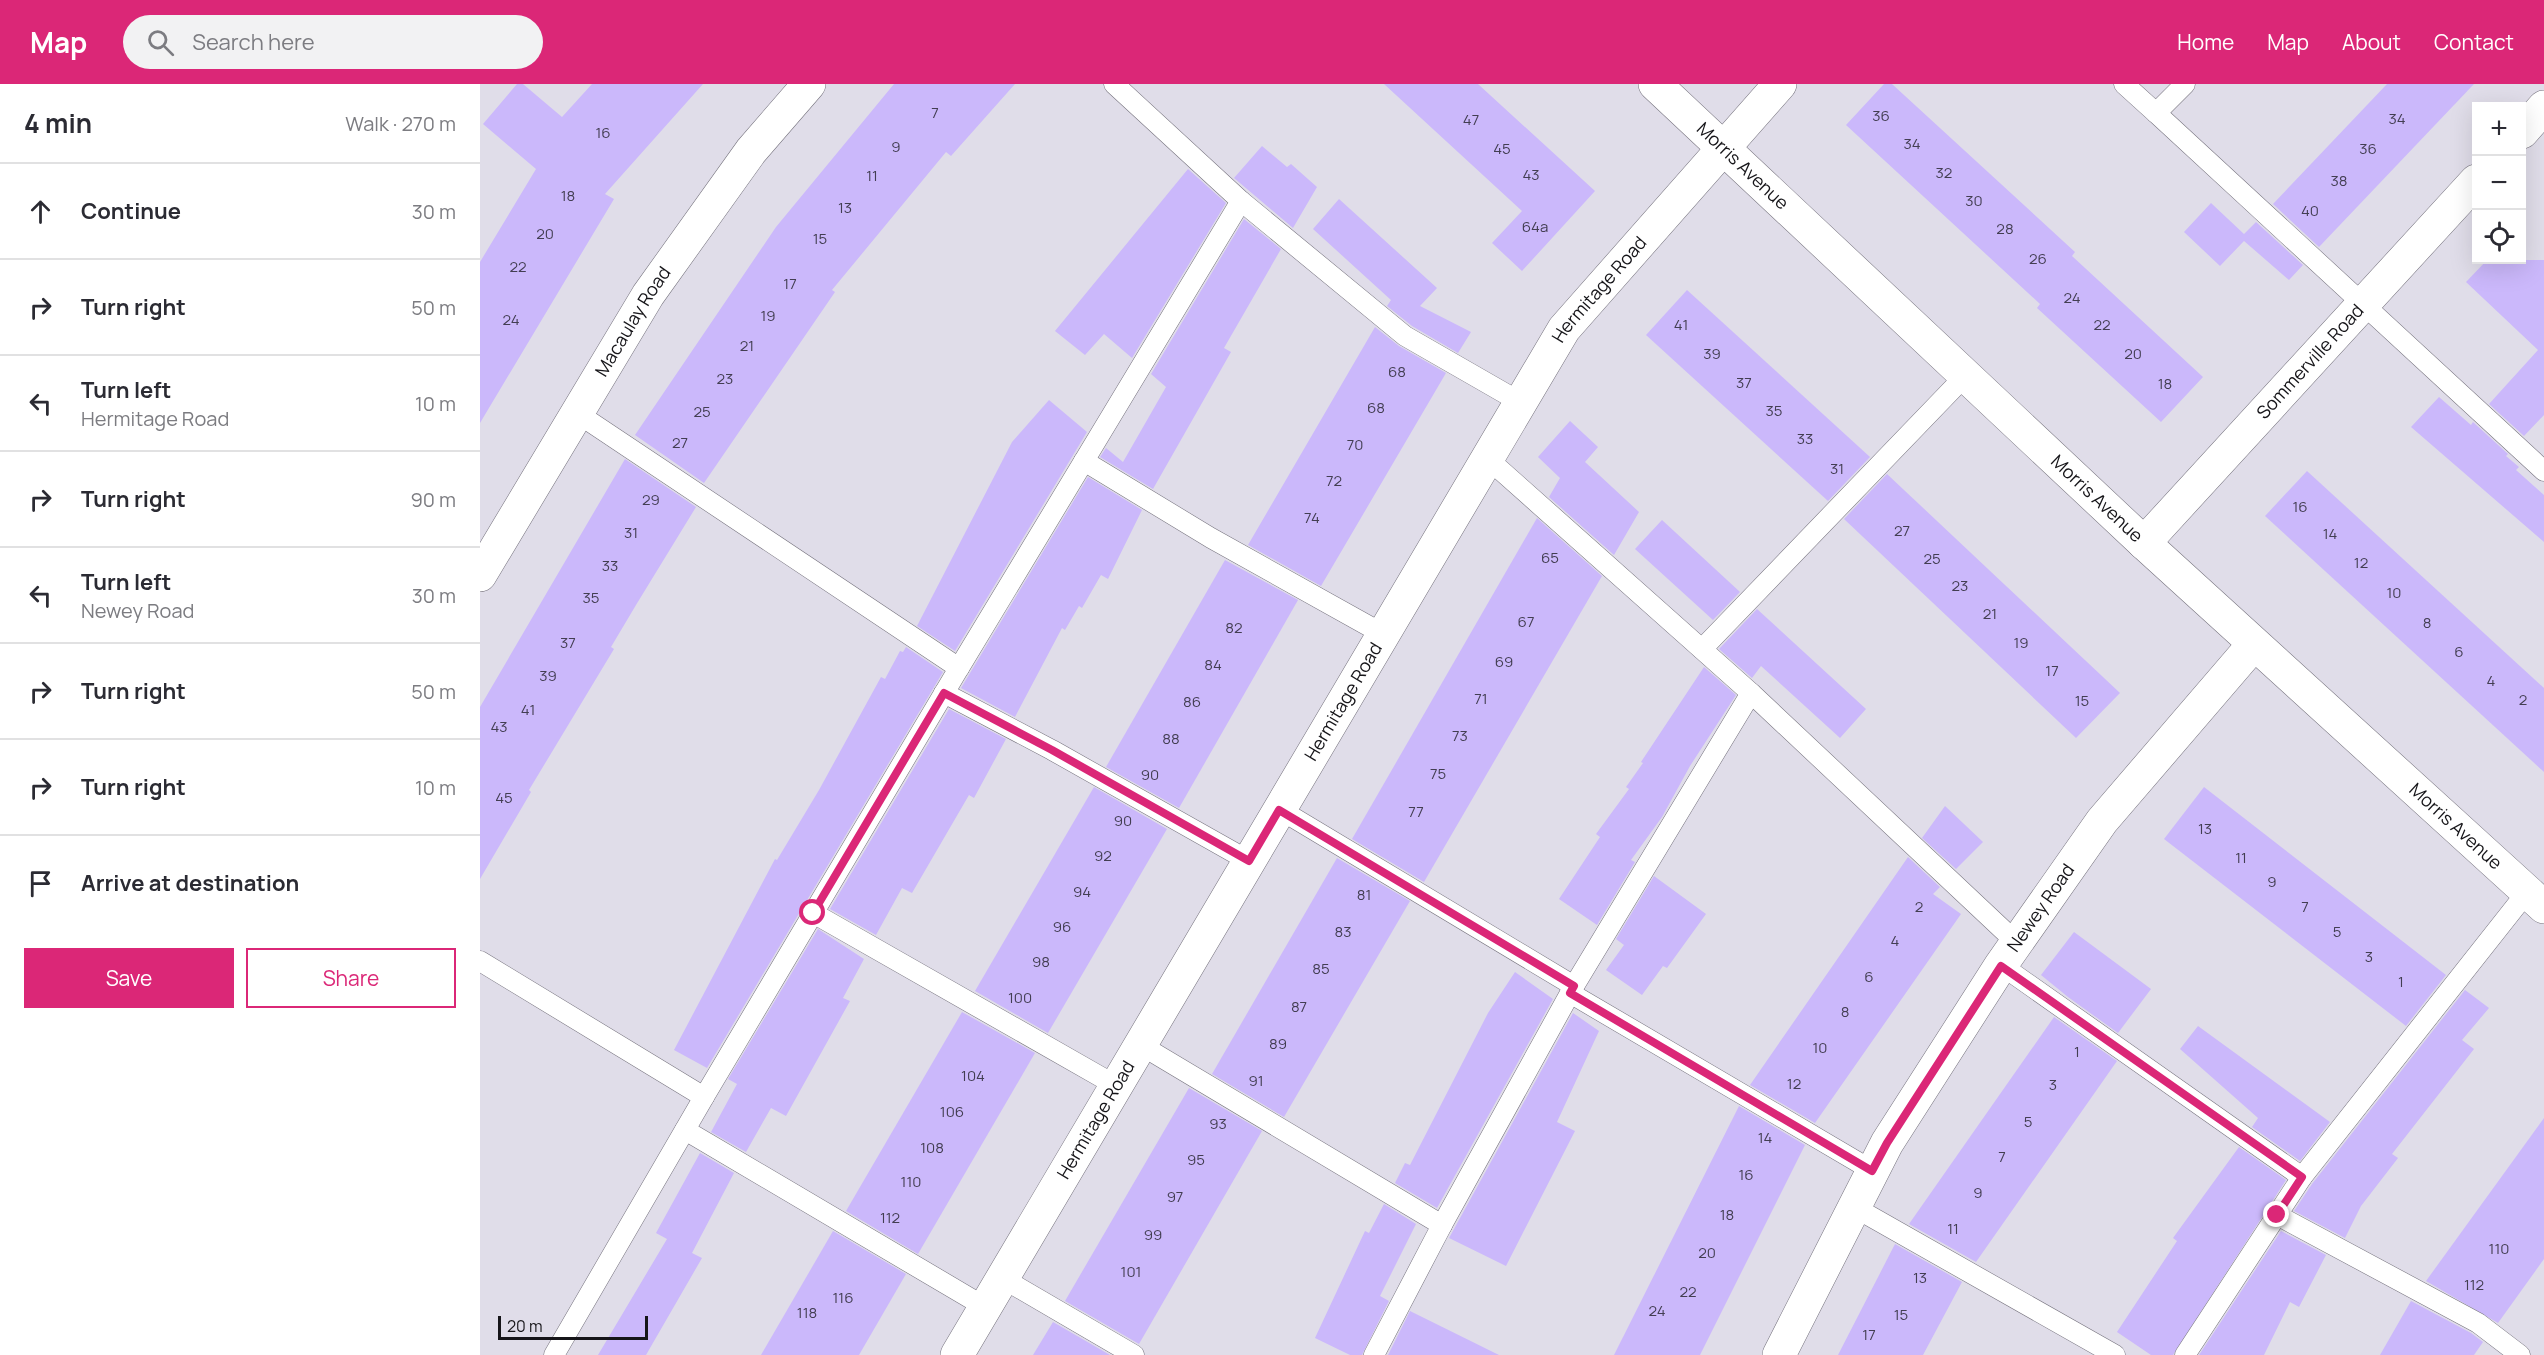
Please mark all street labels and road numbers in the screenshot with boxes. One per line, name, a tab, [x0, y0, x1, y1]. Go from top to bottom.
street label: Morris Avenue	[1692, 116, 1794, 214]
street label: Hermitage Road	[1546, 231, 1651, 347]
street label: Macaulay Road	[589, 261, 676, 381]
street label: Sommerville Road	[2251, 298, 2368, 424]
street label: Morris Avenue	[2046, 449, 2149, 547]
street label: Hermitage Road	[1298, 638, 1387, 765]
street label: Morris Avenue	[2405, 777, 2508, 874]
street label: Newey Road	[2001, 859, 2079, 956]
street label: Hermitage Road	[1051, 1056, 1139, 1183]

